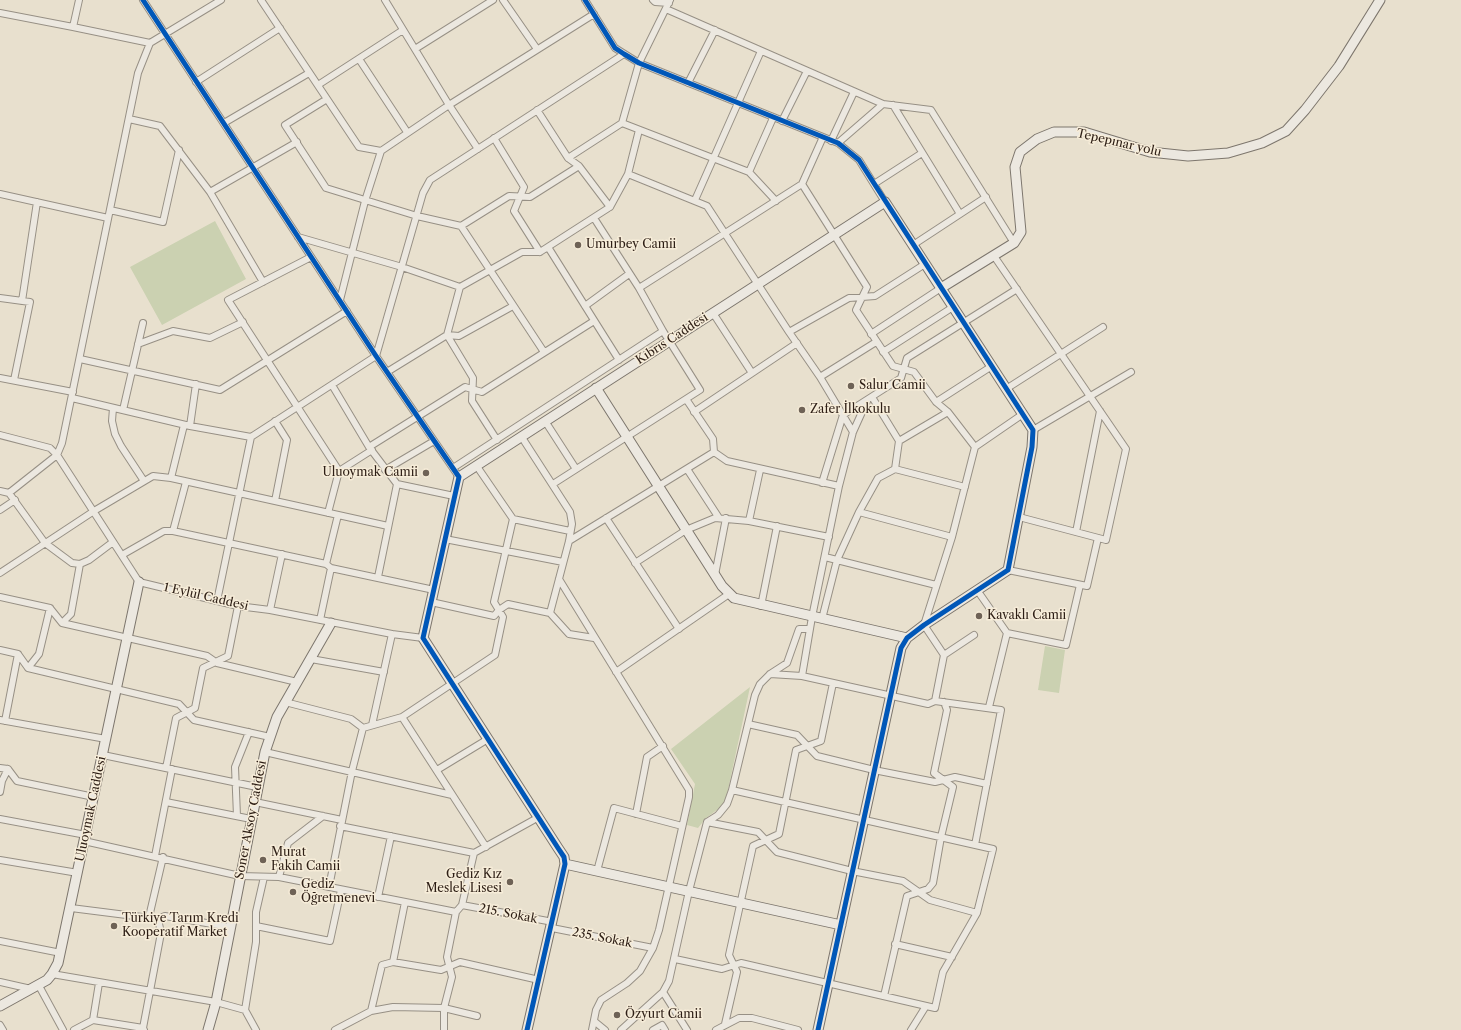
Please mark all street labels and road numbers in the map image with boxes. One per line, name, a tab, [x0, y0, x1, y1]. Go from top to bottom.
street label: Tepepınar yolu	[1075, 126, 1163, 160]
street label: Kıbrıs Caddesi	[633, 310, 711, 368]
street label: 1 Eylül Caddesi	[162, 580, 250, 614]
street label: Uluoymak Caddesi	[73, 755, 109, 863]
street label: Soner Aksoy Caddesi	[232, 759, 270, 881]
street label: 215. Sokak	[478, 901, 538, 927]
street label: 235. Sokak	[571, 925, 633, 951]

